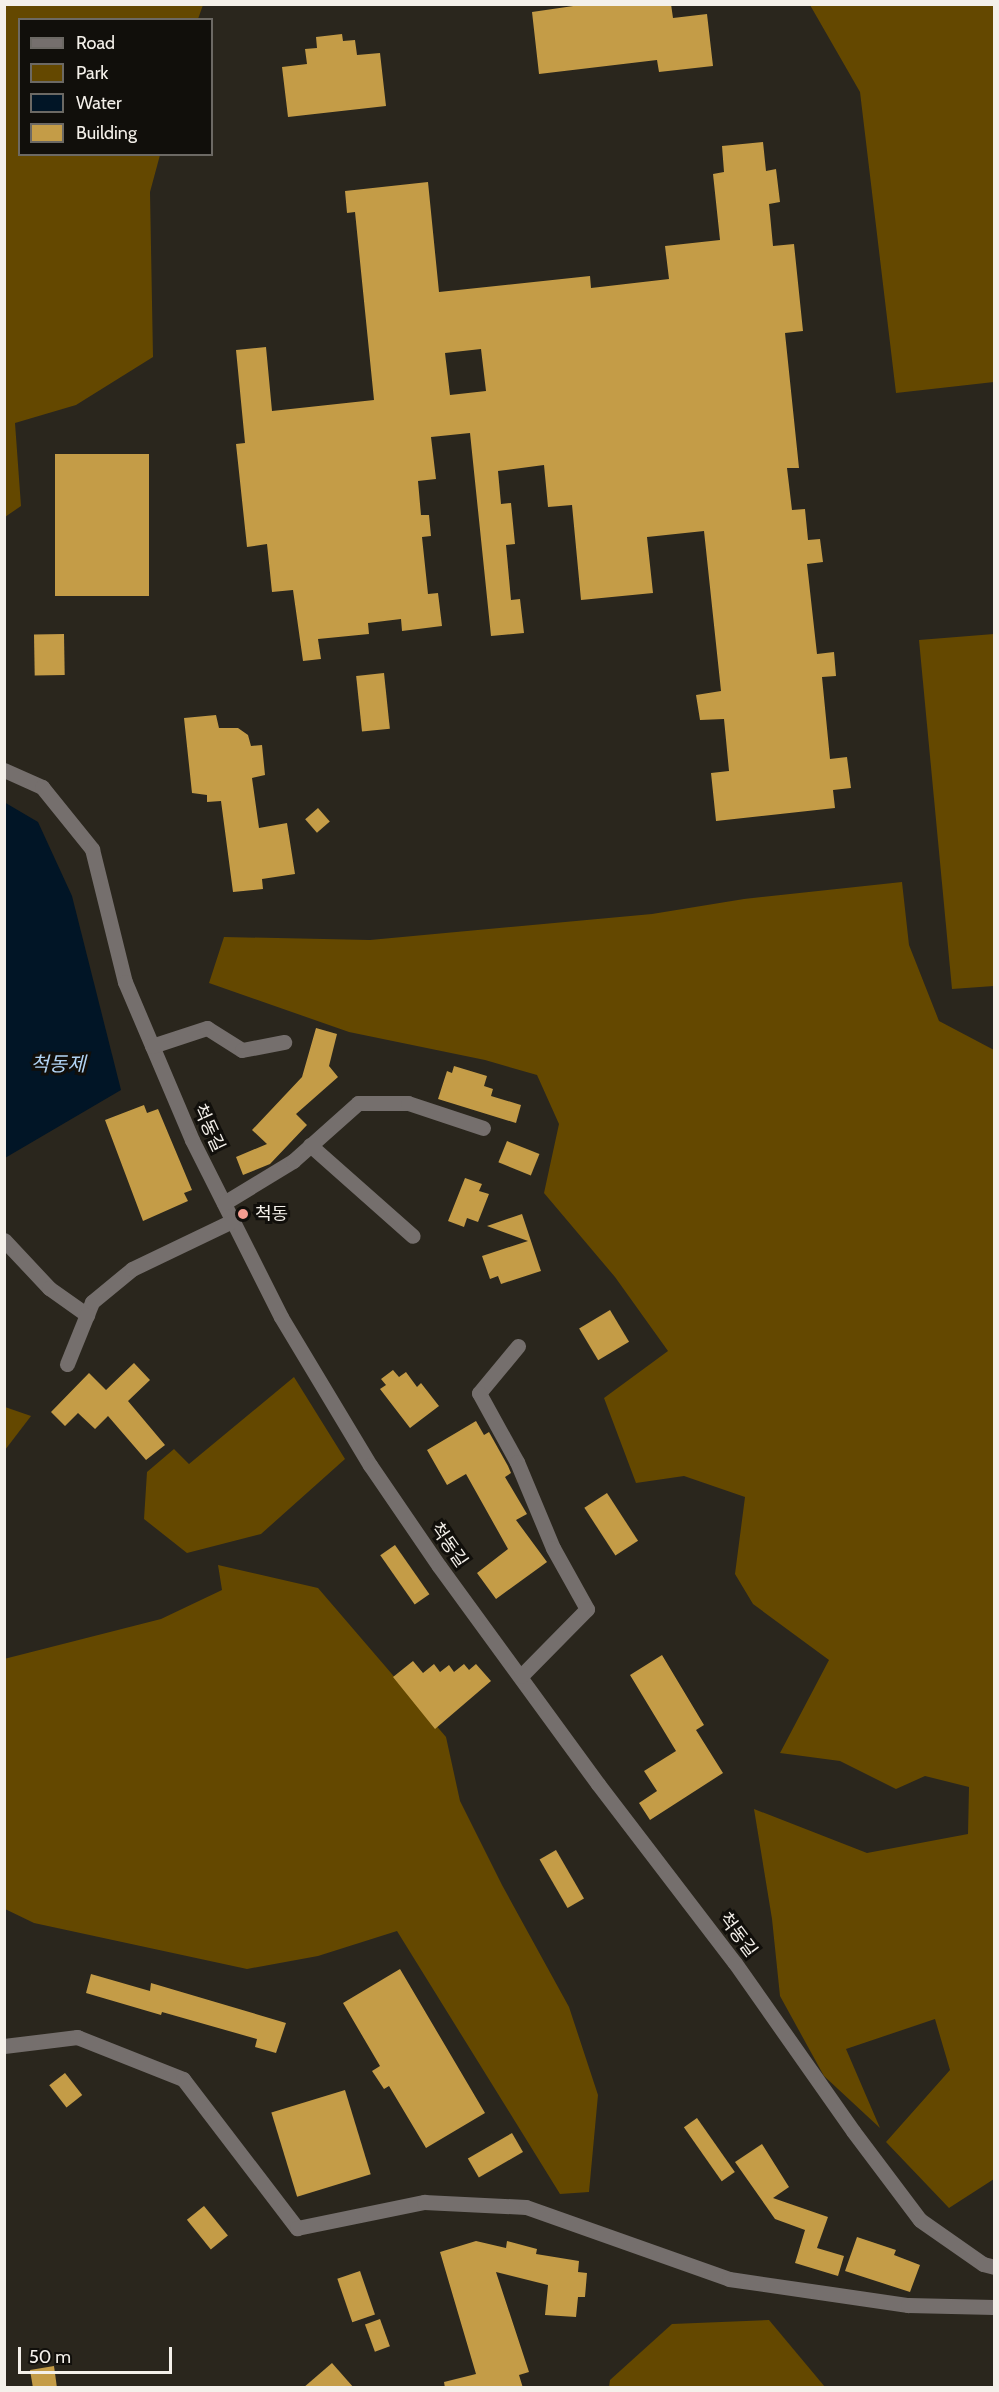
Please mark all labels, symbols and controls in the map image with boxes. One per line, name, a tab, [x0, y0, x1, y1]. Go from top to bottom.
legend	[18, 18, 213, 156]
text: Road	[76, 32, 115, 54]
text: Park	[76, 62, 108, 84]
text: Water	[76, 92, 122, 114]
text: Building	[76, 122, 137, 144]
water label: 척동제	[30, 1052, 86, 1076]
street label: 척동길	[189, 1101, 229, 1155]
place label: 척동	[255, 1203, 288, 1225]
marker: 척동	[236, 1207, 250, 1221]
street label: 척동길	[426, 1518, 472, 1572]
street label: 척동길	[714, 1909, 762, 1961]
scale bar	[21, 2335, 176, 2373]
text: 50 m	[29, 2346, 71, 2368]

